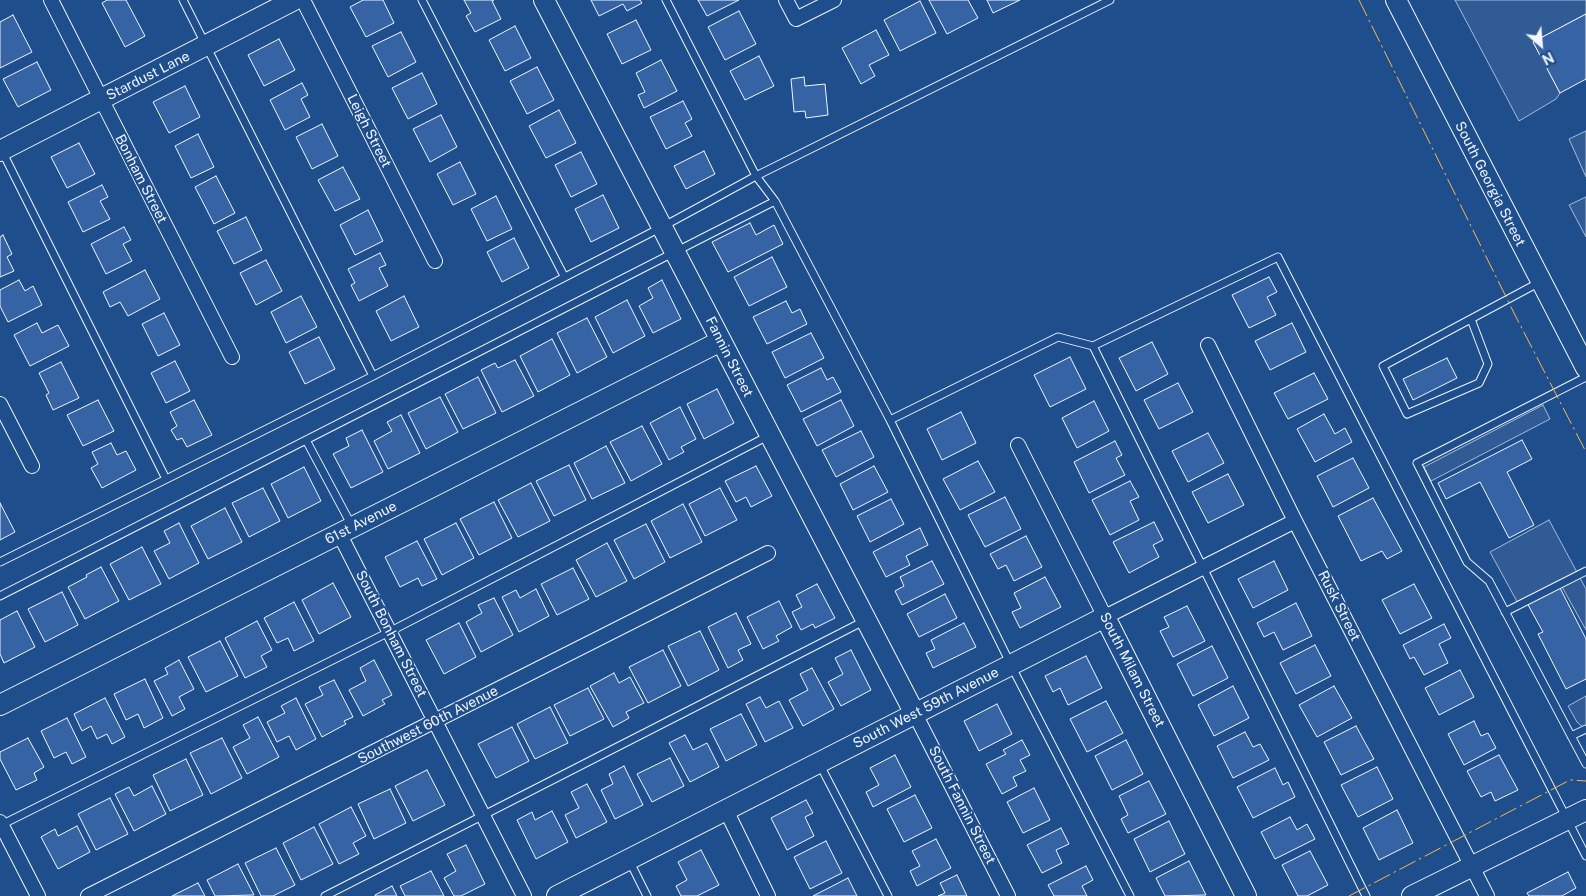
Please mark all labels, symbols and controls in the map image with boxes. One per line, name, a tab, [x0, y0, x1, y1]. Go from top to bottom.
north arrow	[1516, 20, 1566, 70]
street label: Stardust Lane	[103, 48, 193, 104]
text: N	[1539, 49, 1556, 68]
street label: Leigh Street	[343, 91, 395, 171]
street label: South Georgia Street	[1451, 119, 1529, 249]
street label: Bonham Street	[111, 132, 171, 226]
street label: Fannin Street	[702, 314, 756, 400]
street label: 61st Avenue	[322, 498, 400, 548]
street label: South Bonham Street	[352, 568, 430, 700]
street label: Rusk Street	[1314, 568, 1364, 644]
street label: South Milam Street	[1096, 610, 1168, 730]
street label: South West 59th Avenue	[850, 664, 1002, 752]
street label: Southwest 60th Avenue	[355, 682, 501, 768]
street label: South Fannin Street	[925, 743, 999, 867]

